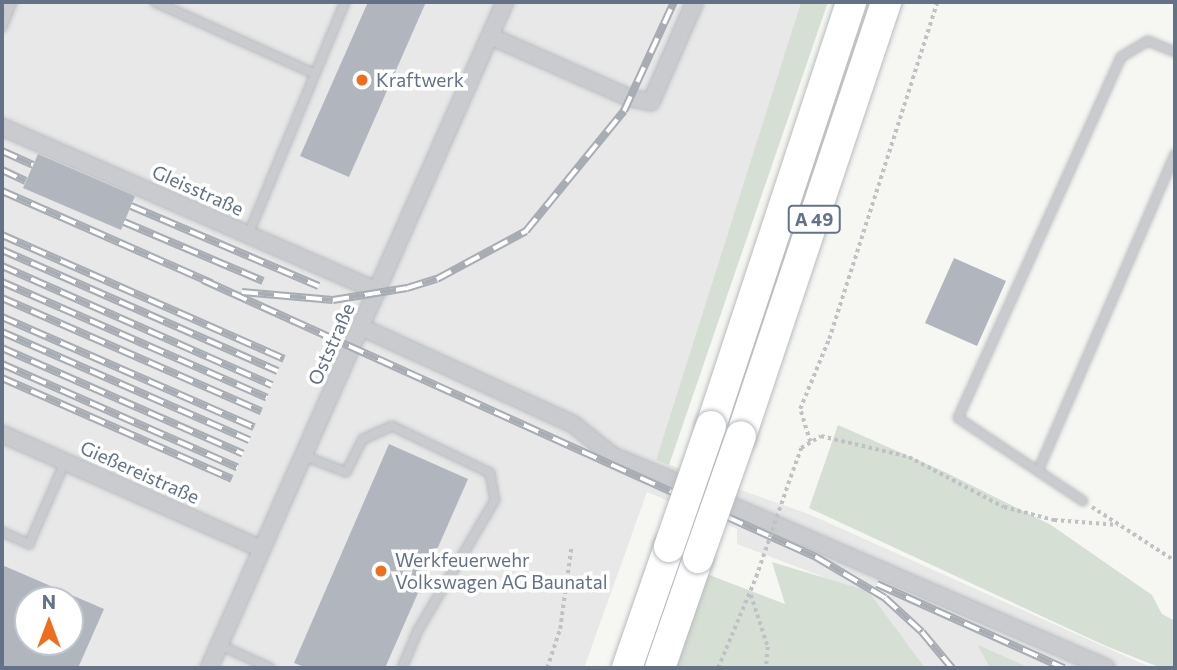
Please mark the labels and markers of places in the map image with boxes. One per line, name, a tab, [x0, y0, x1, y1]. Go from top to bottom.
place label: Kraftwerk	[376, 69, 464, 91]
marker: Kraftwerk	[354, 72, 370, 88]
place label: Werkfeuerwehr Volkswagen AG Baunatal	[395, 549, 608, 593]
marker: Werkfeuerwehr Volkswagen AG Baunatal	[373, 563, 389, 579]

